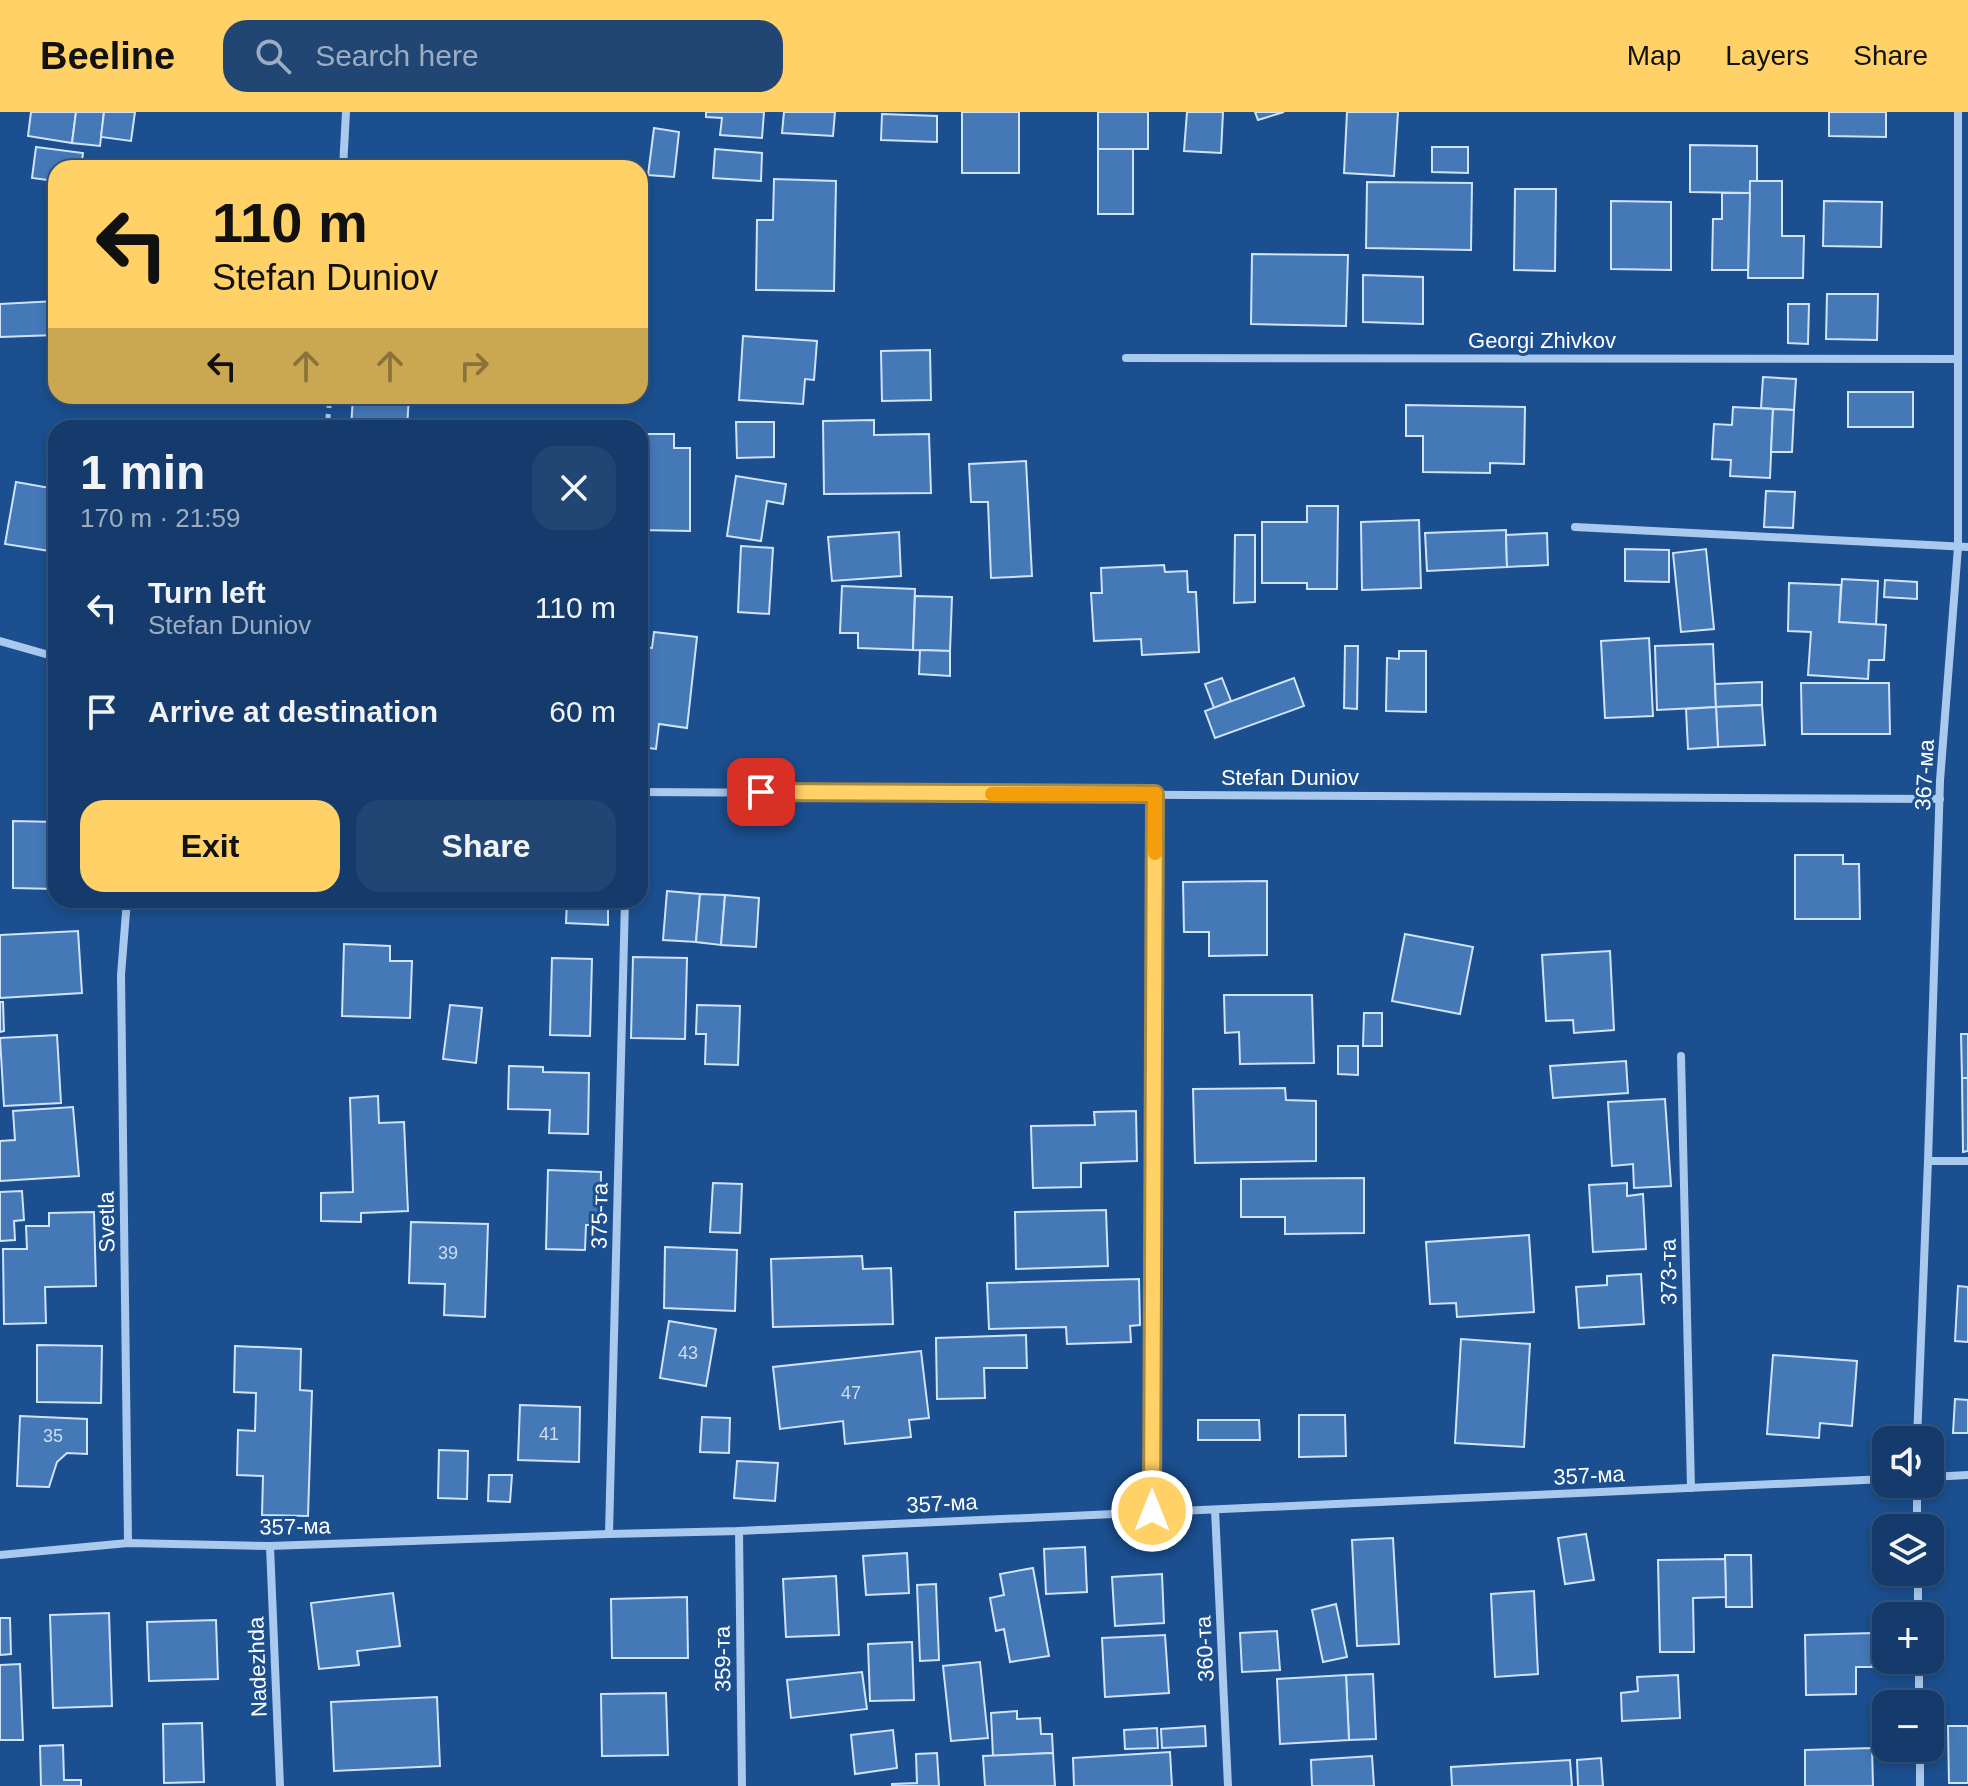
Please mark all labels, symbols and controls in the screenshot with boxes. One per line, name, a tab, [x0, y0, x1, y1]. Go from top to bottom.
search box	[223, 20, 783, 92]
icon: search	[251, 34, 295, 78]
text: Beeline	[40, 35, 175, 77]
text: Search here	[315, 39, 479, 72]
text: Map	[1627, 40, 1681, 71]
text: Layers	[1725, 40, 1809, 71]
text: Share	[1853, 40, 1928, 71]
text: 110 m	[212, 191, 368, 254]
icon: left	[80, 192, 184, 296]
text: Stefan Duniov	[212, 257, 438, 298]
street label: Georgi Zhivkov	[1468, 328, 1616, 353]
icon: left	[200, 344, 244, 388]
icon: ahead	[284, 344, 328, 388]
icon: ahead	[368, 344, 412, 388]
icon: right	[452, 344, 496, 388]
text: 1 min	[80, 446, 205, 499]
button: close	[532, 446, 616, 530]
text: 170 m · 21:59	[80, 503, 240, 533]
text: Turn left	[148, 576, 266, 609]
icon: left	[80, 586, 124, 630]
text: 110 m	[535, 591, 616, 624]
text: Stefan Duniov	[148, 610, 311, 640]
icon: arrive	[80, 690, 124, 734]
text: Arrive at destination	[148, 695, 438, 728]
text: 60 m	[549, 695, 616, 728]
street label: 367-ма	[1910, 738, 1939, 811]
pin	[727, 758, 795, 826]
street label: Stefan Duniov	[1221, 765, 1359, 790]
icon: arrive	[739, 770, 783, 814]
button: Exit	[80, 800, 340, 892]
button: Share	[356, 800, 616, 892]
street label: 375-та	[586, 1182, 613, 1249]
street label: Svetla	[93, 1190, 120, 1253]
street label: 373-та	[1655, 1238, 1682, 1305]
house number: 39	[438, 1243, 458, 1263]
house number: 43	[678, 1343, 698, 1363]
house number: 47	[841, 1383, 861, 1403]
house number: 41	[539, 1424, 559, 1444]
house number: 35	[43, 1426, 63, 1446]
map controls	[1872, 1426, 1944, 1762]
button: sound	[1872, 1426, 1944, 1498]
street label: 357-ма	[1553, 1461, 1626, 1490]
position arrow	[1110, 1469, 1194, 1553]
street label: 357-ма	[906, 1489, 979, 1518]
street label: 357-ма	[259, 1513, 332, 1540]
button: layers	[1872, 1514, 1944, 1586]
button: +	[1872, 1602, 1944, 1674]
street label: 360-та	[1190, 1615, 1219, 1683]
street label: Nadezhda	[243, 1616, 272, 1718]
street label: 359-та	[709, 1625, 736, 1692]
button: −	[1872, 1690, 1944, 1762]

